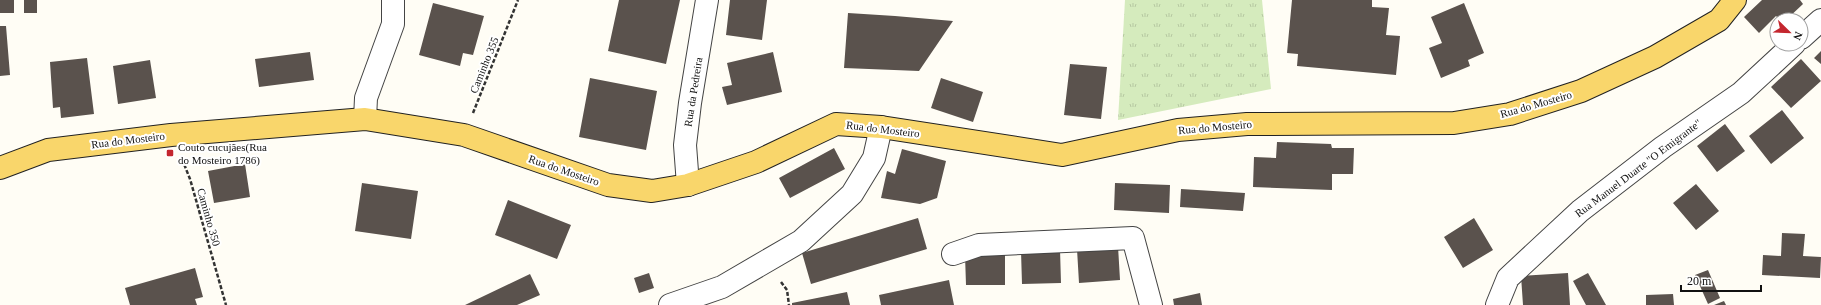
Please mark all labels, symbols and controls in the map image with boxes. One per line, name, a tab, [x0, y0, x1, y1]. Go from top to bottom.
north arrow	[1769, 12, 1809, 52]
text: N	[1791, 30, 1805, 42]
street label: Caminho 355	[467, 35, 501, 95]
street label: Rua da Pedreira	[682, 56, 704, 128]
street label: Rua do Mosteiro	[1499, 88, 1574, 120]
street label: Rua Manuel Duarte "O Emigrante"	[1572, 117, 1704, 219]
street label: Rua do Mosteiro	[1178, 118, 1253, 136]
street label: Rua do Mosteiro	[846, 119, 921, 140]
street label: Rua do Mosteiro	[91, 129, 166, 150]
place label: Couto cucujães(Rua do Mosteiro 1786)	[178, 141, 267, 167]
marker: Couto cucujães(Rua do Mosteiro 1786)	[165, 148, 175, 158]
street label: Rua do Mosteiro	[527, 152, 601, 188]
street label: Caminho 350	[195, 187, 223, 248]
scale bar	[1681, 267, 1761, 293]
text: 20 m	[1687, 274, 1712, 288]

